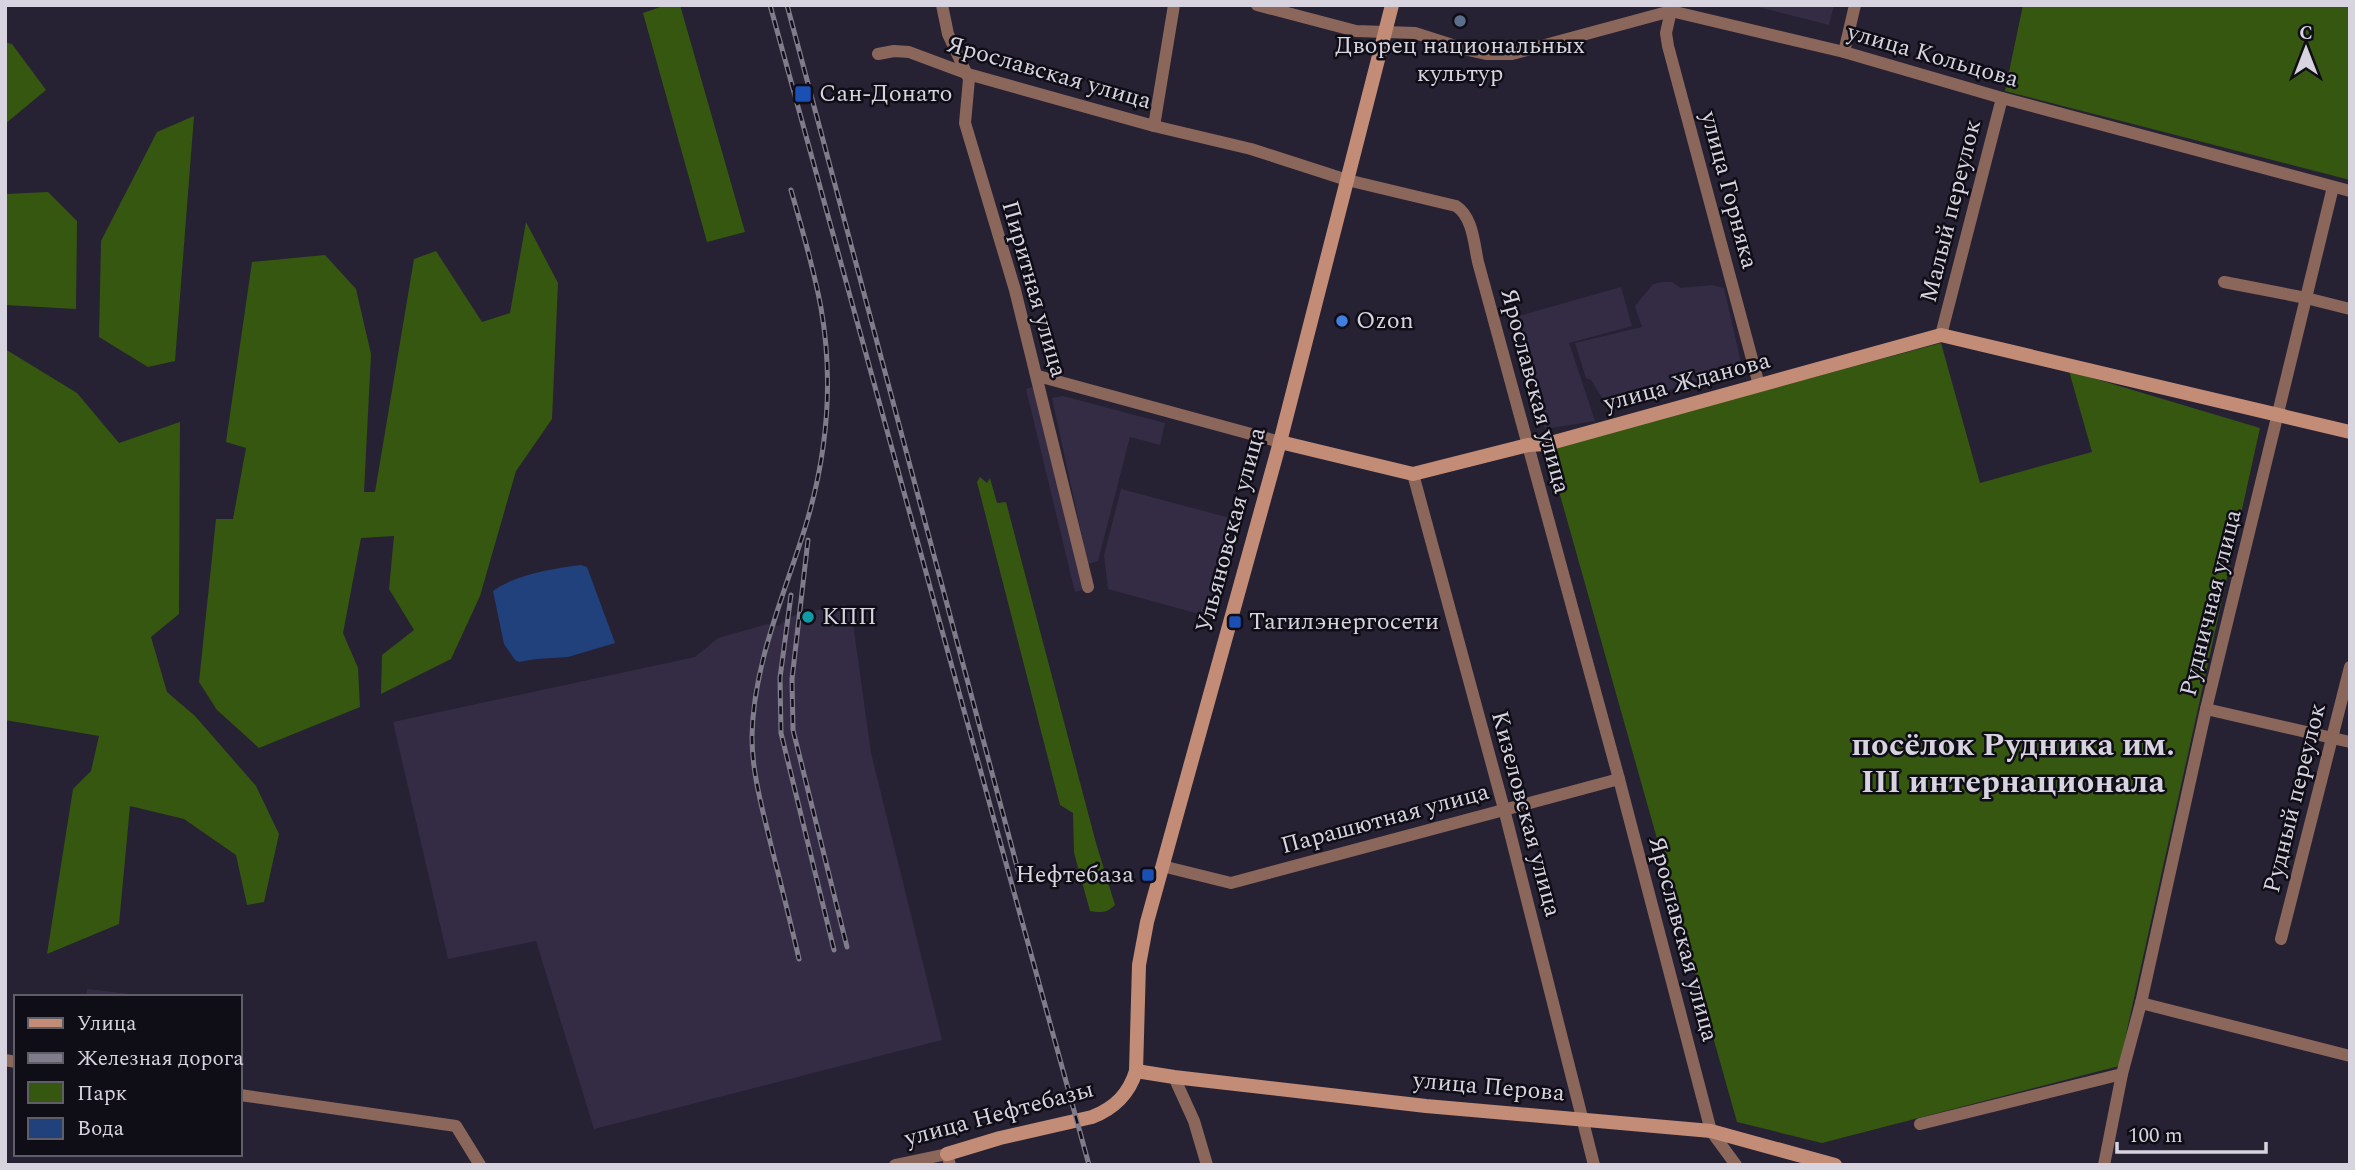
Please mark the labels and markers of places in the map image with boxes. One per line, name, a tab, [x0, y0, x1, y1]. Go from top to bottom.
marker: Дворец национальных культур	[1452, 13, 1468, 29]
place label: Дворец национальных культур	[1335, 28, 1585, 92]
place label: Сан-Донато	[819, 76, 952, 112]
marker: Сан-Донато	[793, 84, 813, 104]
place label: Ozon	[1356, 303, 1414, 339]
marker: Ozon	[1334, 313, 1350, 329]
place label: КПП	[822, 599, 877, 635]
place label: Тагилэнергосети	[1249, 604, 1439, 640]
marker: КПП	[800, 609, 816, 625]
marker: Тагилэнергосети	[1227, 614, 1243, 630]
place label: Нефтебаза	[1015, 857, 1134, 893]
marker: Нефтебаза	[1140, 867, 1156, 883]

